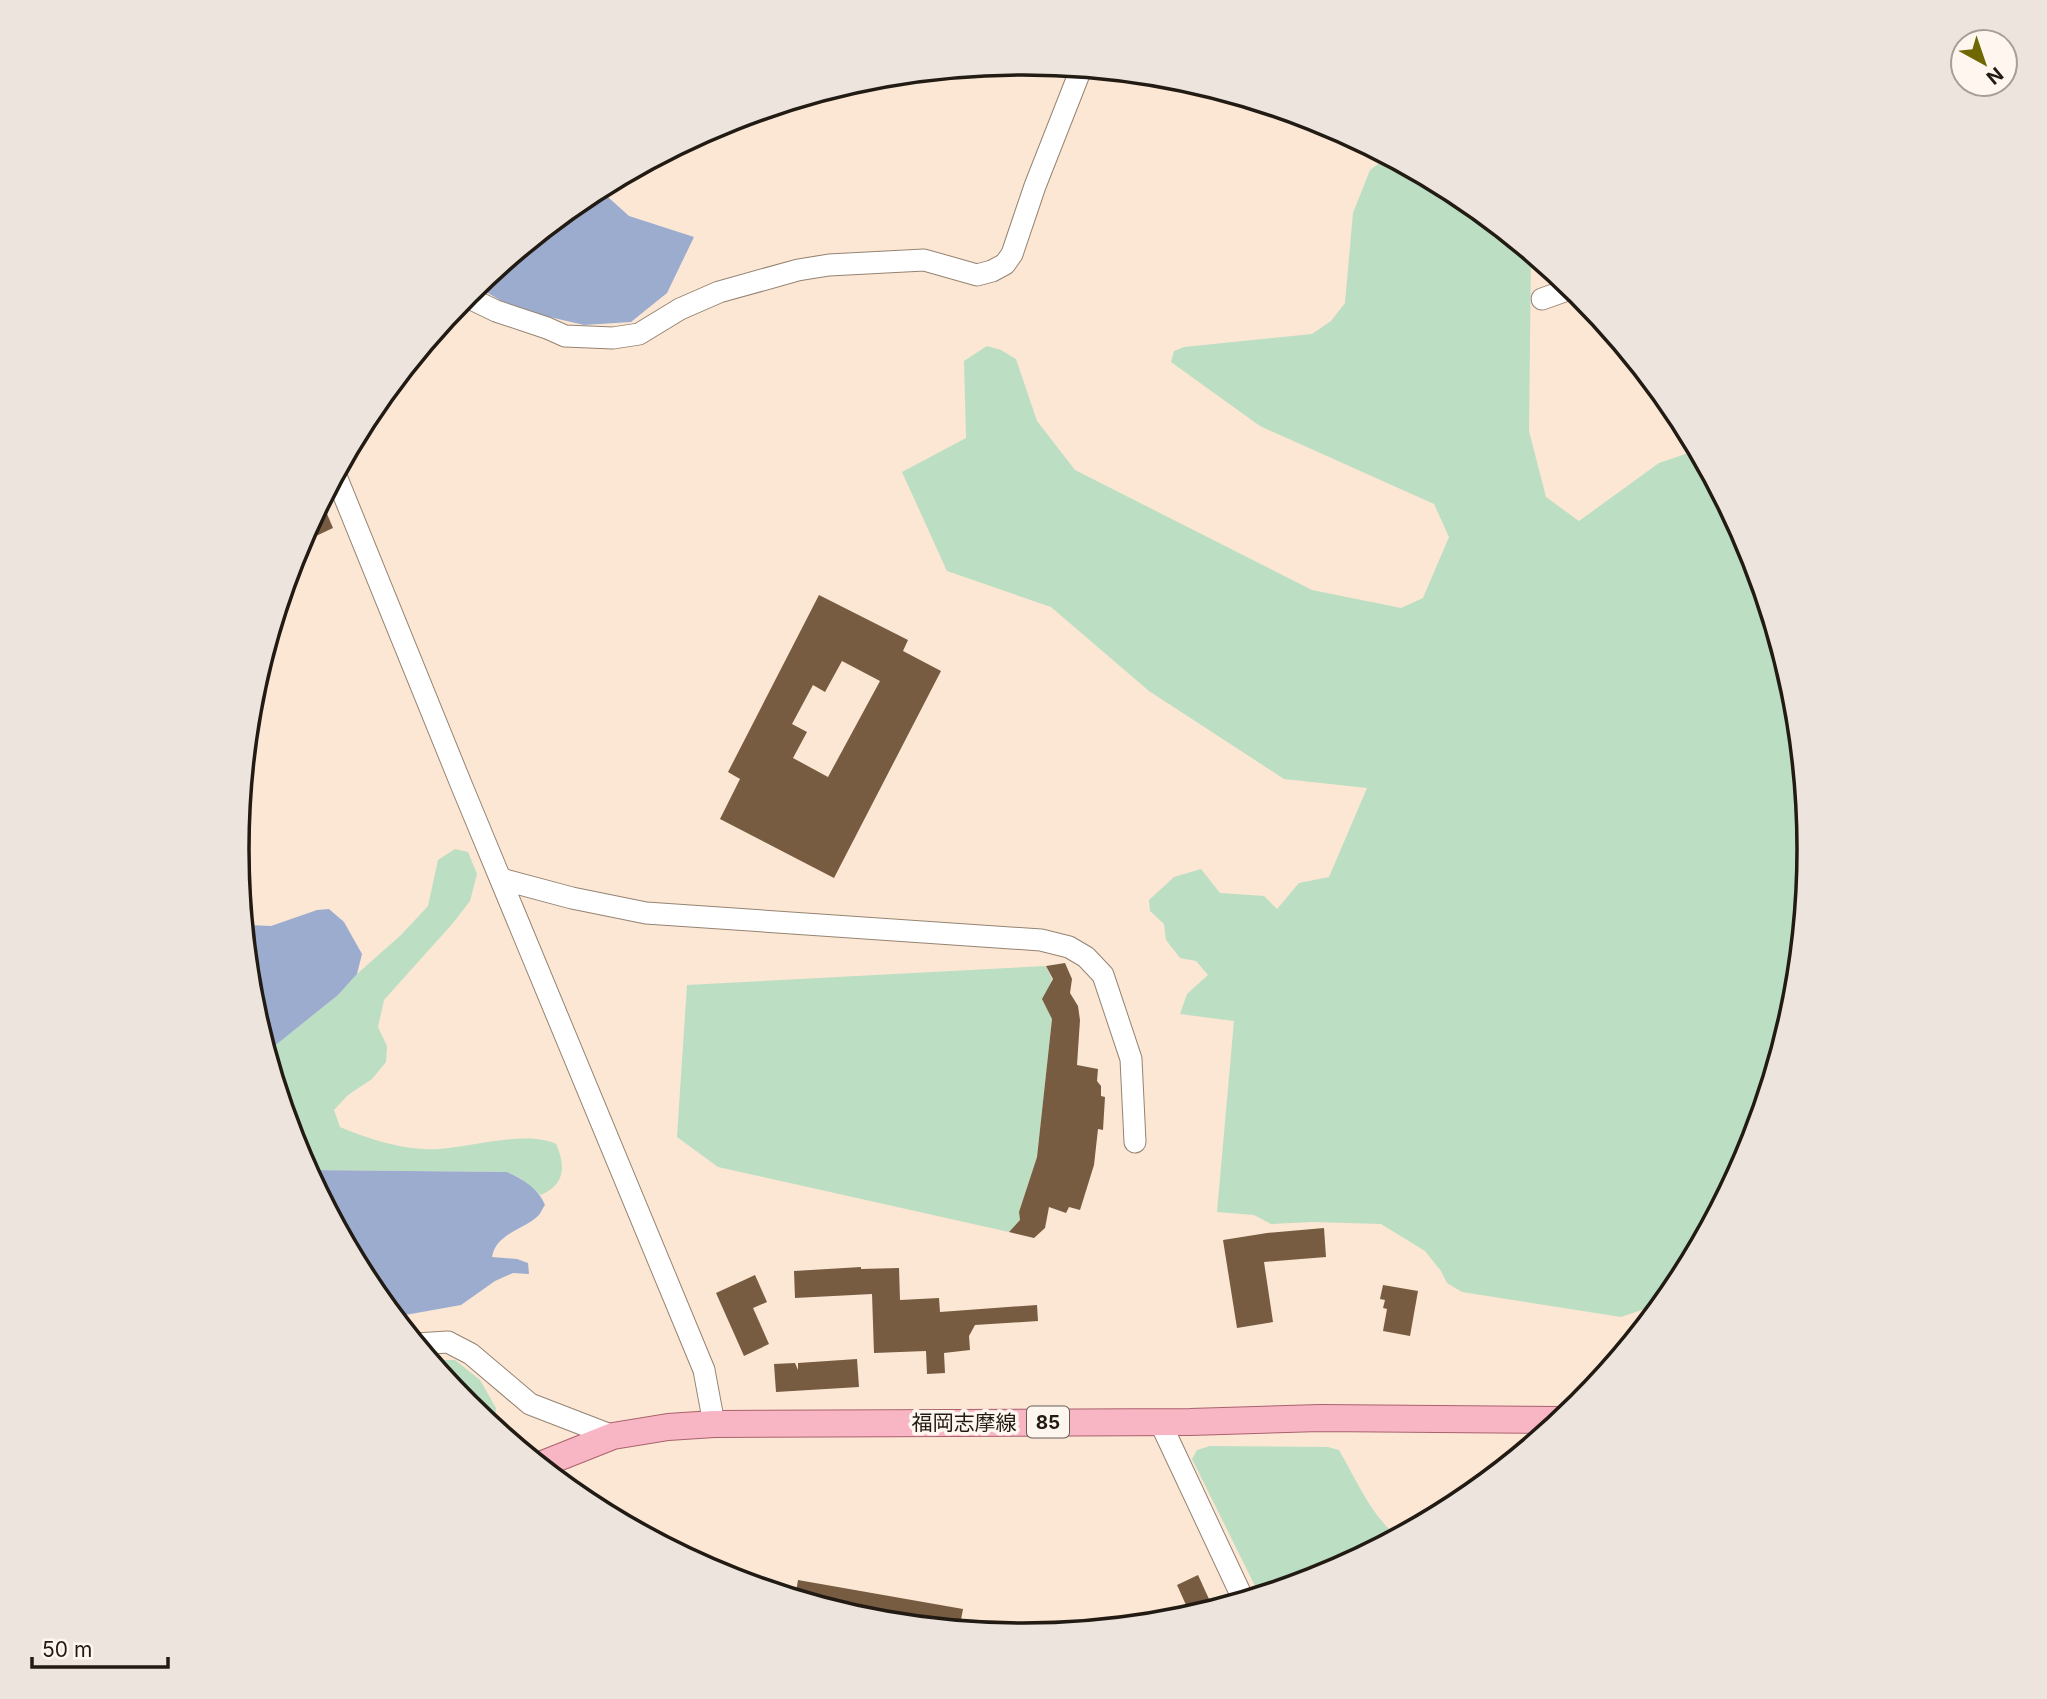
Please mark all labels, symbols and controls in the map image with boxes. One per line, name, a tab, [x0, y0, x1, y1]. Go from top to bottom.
north arrow	[1949, 28, 2019, 98]
text: N	[1982, 62, 2008, 89]
road number: 85	[1027, 1406, 1069, 1438]
street label: 福岡志摩線	[912, 1410, 1017, 1435]
scale bar	[32, 1626, 168, 1670]
text: 50 m	[42, 1637, 92, 1662]

